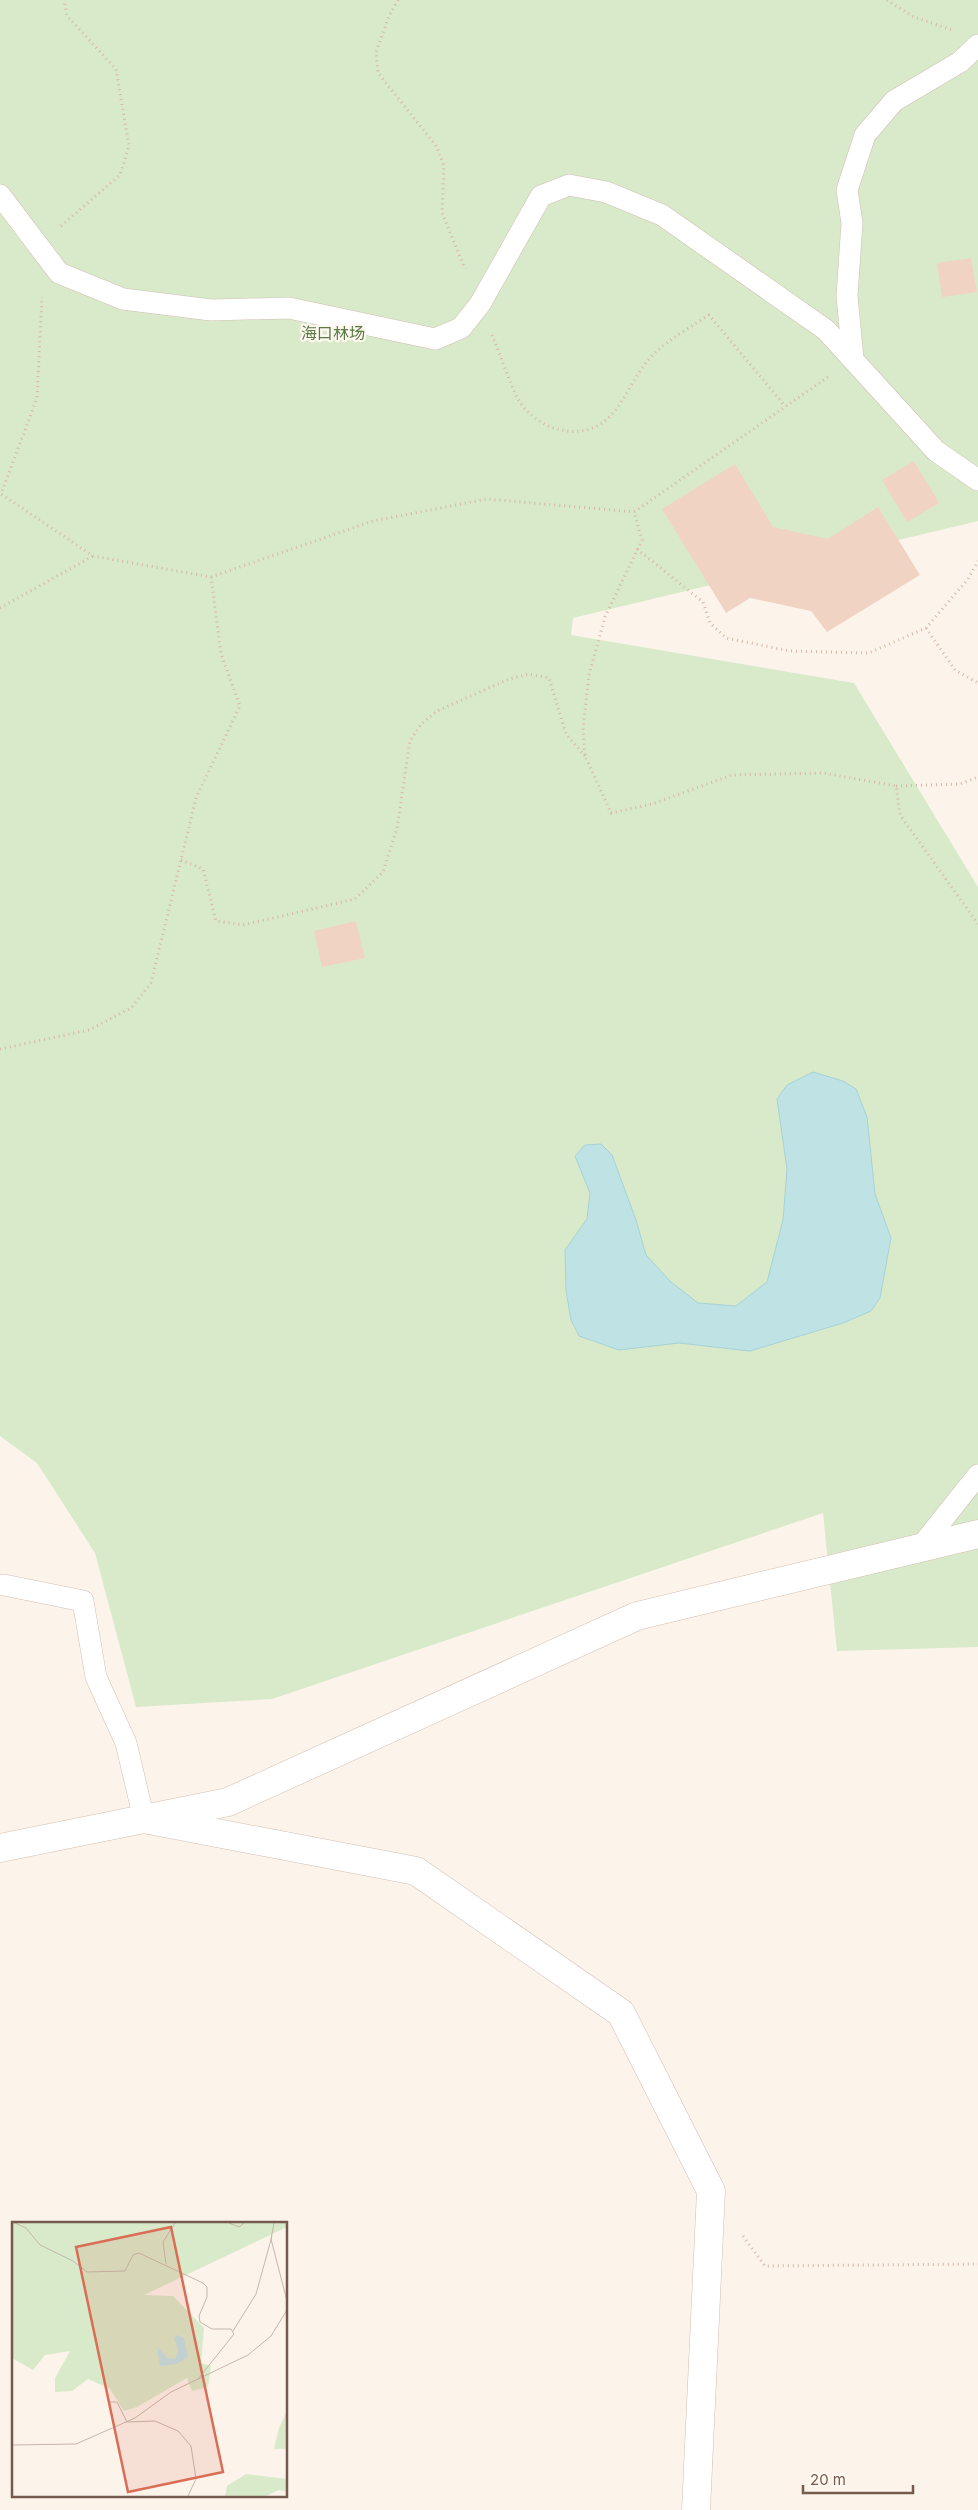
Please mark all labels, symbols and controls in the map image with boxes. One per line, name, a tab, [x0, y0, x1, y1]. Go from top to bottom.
park label: 海口林场	[301, 323, 365, 343]
inset map	[12, 2222, 288, 2498]
scale bar	[803, 2462, 913, 2494]
text: 20 m	[810, 2470, 846, 2489]

